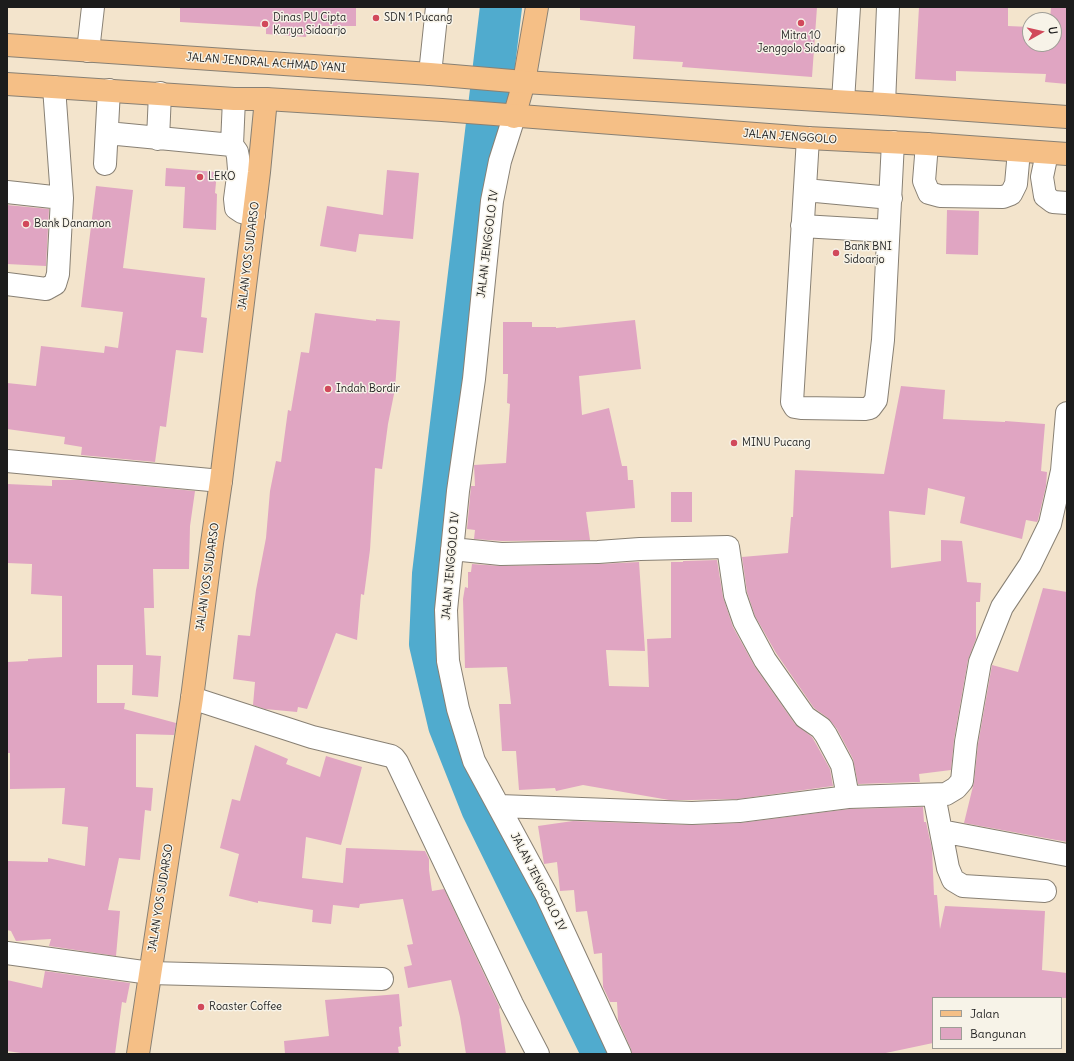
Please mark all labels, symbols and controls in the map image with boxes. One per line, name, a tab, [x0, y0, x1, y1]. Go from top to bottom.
place label: Dinas PU Cipta Karya Sidoarjo	[273, 11, 346, 37]
place label: SDN 1 Pucang	[384, 11, 452, 25]
north arrow	[1022, 12, 1062, 52]
marker: SDN 1 Pucang	[371, 13, 381, 23]
marker: Mitra 10 Jenggolo Sidoarjo	[796, 18, 806, 28]
marker: Dinas PU Cipta Karya Sidoarjo	[260, 19, 270, 29]
text: U	[1045, 26, 1060, 35]
place label: Mitra 10 Jenggolo Sidoarjo	[757, 29, 845, 55]
street label: JALAN JENDRAL ACHMAD YANI	[186, 51, 346, 75]
street label: JALAN JENGGOLO	[743, 127, 837, 147]
place label: LEKO	[208, 170, 236, 184]
marker: LEKO	[195, 172, 205, 182]
street label: JALAN JENGGOLO IV	[475, 189, 501, 299]
street label: JALAN YOS SUDARSO	[236, 201, 262, 311]
place label: Bank Danamon	[34, 217, 111, 231]
marker: Bank Danamon	[21, 219, 31, 229]
place label: Bank BNI Sidoarjo	[844, 240, 892, 266]
marker: Bank BNI Sidoarjo	[831, 248, 841, 258]
place label: Indah Bordir	[336, 382, 400, 396]
marker: Indah Bordir	[323, 384, 333, 394]
place label: MINU Pucang	[742, 436, 811, 450]
marker: MINU Pucang	[729, 438, 739, 448]
street label: JALAN JENGGOLO IV	[440, 511, 462, 621]
street label: JALAN YOS SUDARSO	[194, 522, 222, 632]
street label: JALAN JENGGOLO IV	[507, 831, 569, 933]
street label: JALAN YOS SUDARSO	[146, 843, 176, 953]
legend	[932, 997, 1062, 1049]
place label: Roaster Coffee	[209, 1000, 282, 1014]
marker: Roaster Coffee	[196, 1002, 206, 1012]
text: Jalan	[970, 1006, 999, 1021]
text: Bangunan	[970, 1026, 1026, 1041]

